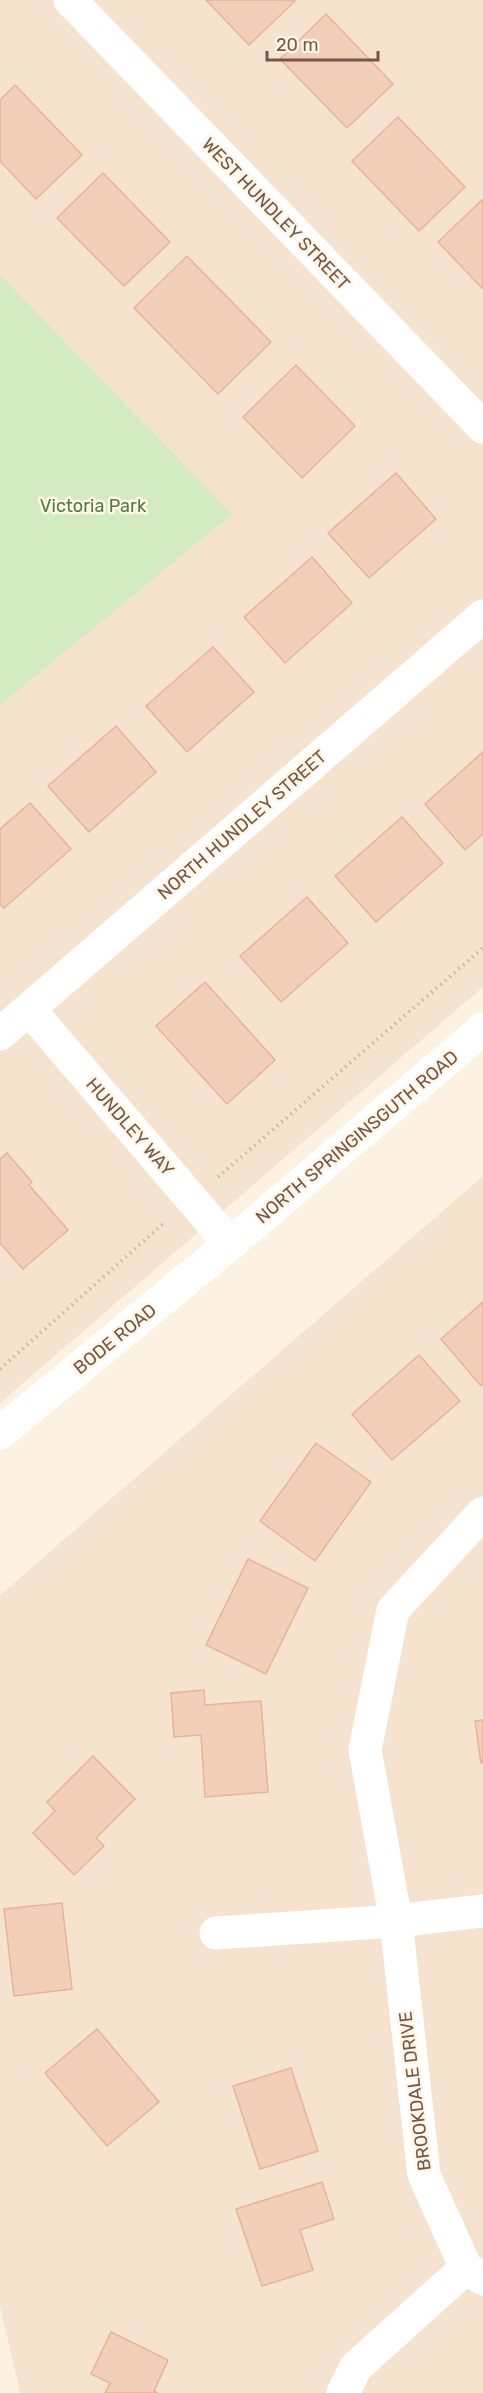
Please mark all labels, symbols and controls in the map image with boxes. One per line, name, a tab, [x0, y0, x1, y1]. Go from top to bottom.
scale bar	[267, 24, 378, 62]
text: 20 m	[276, 34, 318, 56]
street label: WEST HUNDLEY STREET	[198, 133, 354, 295]
park label: Victoria Park	[40, 495, 147, 517]
street label: NORTH HUNDLEY STREET	[153, 746, 331, 904]
street label: NORTH SPRINGINSGUTH ROAD	[251, 1046, 463, 1228]
street label: HUNDLEY WAY	[81, 1073, 179, 1181]
street label: BODE ROAD	[69, 1299, 161, 1379]
street label: BROOKDALE DRIVE	[394, 2010, 436, 2172]

